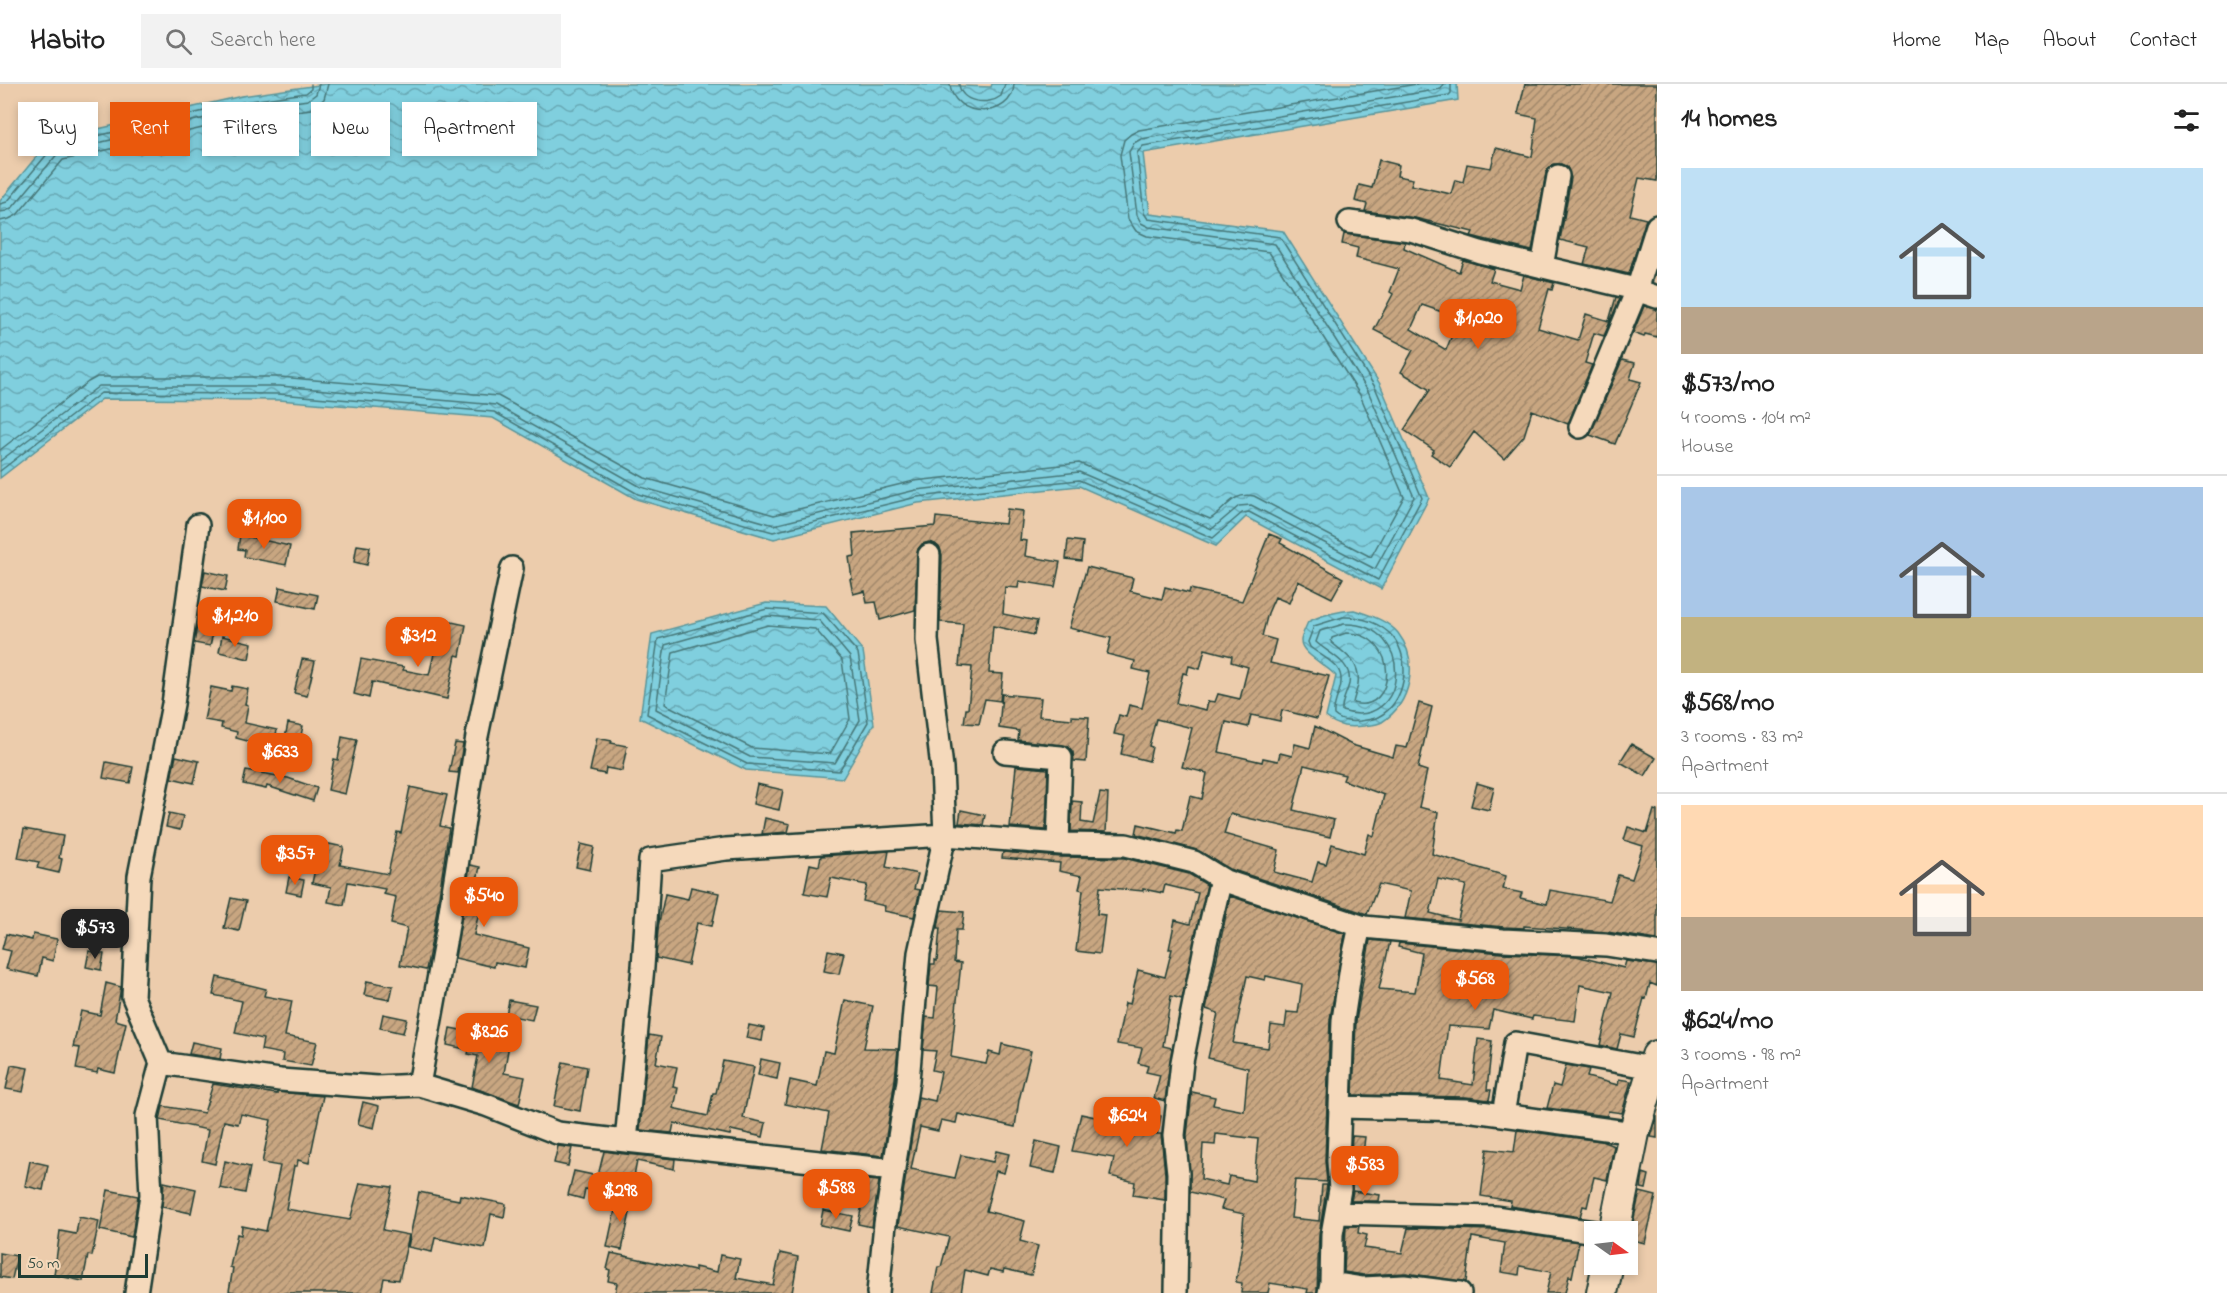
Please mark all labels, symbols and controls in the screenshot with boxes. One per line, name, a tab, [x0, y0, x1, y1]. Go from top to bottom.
search box	[141, 14, 561, 68]
text: Habito	[30, 21, 105, 62]
icon: search	[162, 25, 195, 58]
text: Search here	[210, 25, 316, 57]
text: Home	[1892, 26, 1941, 56]
text: Map	[1974, 26, 2009, 56]
text: About	[2042, 26, 2096, 56]
text: Contact	[2129, 26, 2197, 56]
text: 14 homes	[1681, 101, 1777, 139]
chip: Buy	[18, 102, 98, 156]
chip: Rent	[110, 102, 190, 156]
chip: Filters	[202, 102, 299, 156]
chip: New	[311, 102, 390, 156]
chip: Apartment	[402, 102, 537, 156]
icon: filters	[2170, 104, 2203, 137]
icon: home	[1888, 207, 1996, 315]
pin: $1,020	[1429, 299, 1527, 350]
text: $1,020	[1453, 304, 1503, 333]
text: $573/mo	[1681, 366, 1775, 404]
text: 4 rooms · 104 m²	[1681, 404, 1811, 433]
text: House	[1681, 433, 1734, 462]
pin: $1,100	[215, 499, 313, 550]
text: $1,100	[241, 504, 287, 533]
icon: home	[1888, 526, 1996, 634]
pin: $1,210	[186, 597, 284, 648]
text: $1,210	[212, 602, 258, 631]
pin: $312	[382, 617, 454, 668]
text: $312	[400, 622, 436, 651]
text: $568/mo	[1681, 685, 1775, 723]
text: 3 rooms · 83 m²	[1681, 723, 1803, 752]
pin: $633	[244, 733, 316, 784]
text: $633	[261, 738, 299, 767]
text: Apartment	[1681, 752, 1769, 781]
pin: $357	[259, 835, 331, 886]
text: $357	[275, 840, 315, 869]
icon: home	[1888, 844, 1996, 952]
pin: $540	[448, 877, 520, 928]
text: $540	[464, 882, 504, 911]
pin: $573	[59, 909, 131, 960]
text: $573	[75, 914, 115, 943]
pin: $568	[1439, 960, 1511, 1011]
text: $568	[1455, 965, 1495, 994]
text: $624/mo	[1681, 1003, 1774, 1041]
pin: $826	[453, 1013, 525, 1064]
text: $826	[470, 1018, 508, 1047]
text: 3 rooms · 98 m²	[1681, 1041, 1801, 1070]
text: Apartment	[1681, 1070, 1769, 1099]
pin: $624	[1091, 1097, 1163, 1148]
text: $624	[1107, 1102, 1147, 1131]
pin: $583	[1329, 1146, 1401, 1197]
text: $583	[1345, 1151, 1385, 1180]
pin: $588	[800, 1169, 872, 1220]
pin: $298	[584, 1172, 656, 1223]
text: $588	[817, 1174, 855, 1203]
text: $298	[602, 1177, 638, 1206]
north arrow	[1584, 1221, 1638, 1275]
map controls	[1584, 1221, 1638, 1275]
scale bar	[18, 1251, 148, 1278]
text: 50 m	[27, 1252, 59, 1276]

